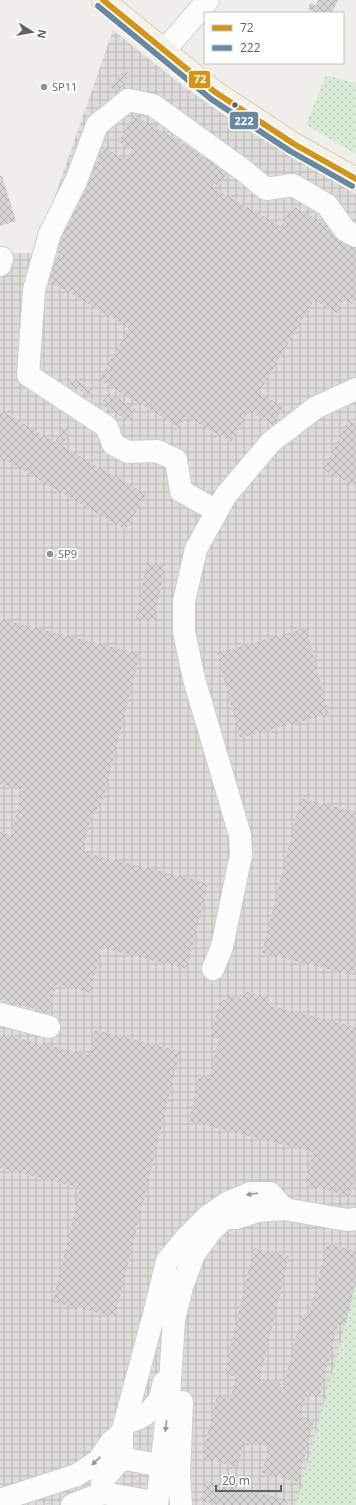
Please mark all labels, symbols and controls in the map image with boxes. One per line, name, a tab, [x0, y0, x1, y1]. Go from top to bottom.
north arrow	[12, 12, 52, 52]
legend	[204, 12, 344, 64]
text: 72	[240, 19, 254, 36]
text: N	[34, 28, 51, 40]
text: 222	[240, 39, 261, 56]
line badge: 72	[188, 70, 211, 89]
text: 72	[194, 71, 206, 86]
place label: SP11	[52, 79, 77, 94]
marker: SP11	[39, 82, 49, 92]
unlabelled marker	[230, 100, 240, 110]
line badge: 222	[229, 111, 259, 130]
text: 222	[235, 113, 253, 128]
place label: SP9	[58, 546, 77, 561]
marker: SP9	[45, 549, 55, 559]
one-way arrow	[246, 1191, 259, 1197]
one-way arrow	[162, 1420, 169, 1432]
one-way arrow	[91, 1456, 101, 1466]
scale bar	[216, 1467, 281, 1493]
text: 20 m	[222, 1472, 250, 1489]

